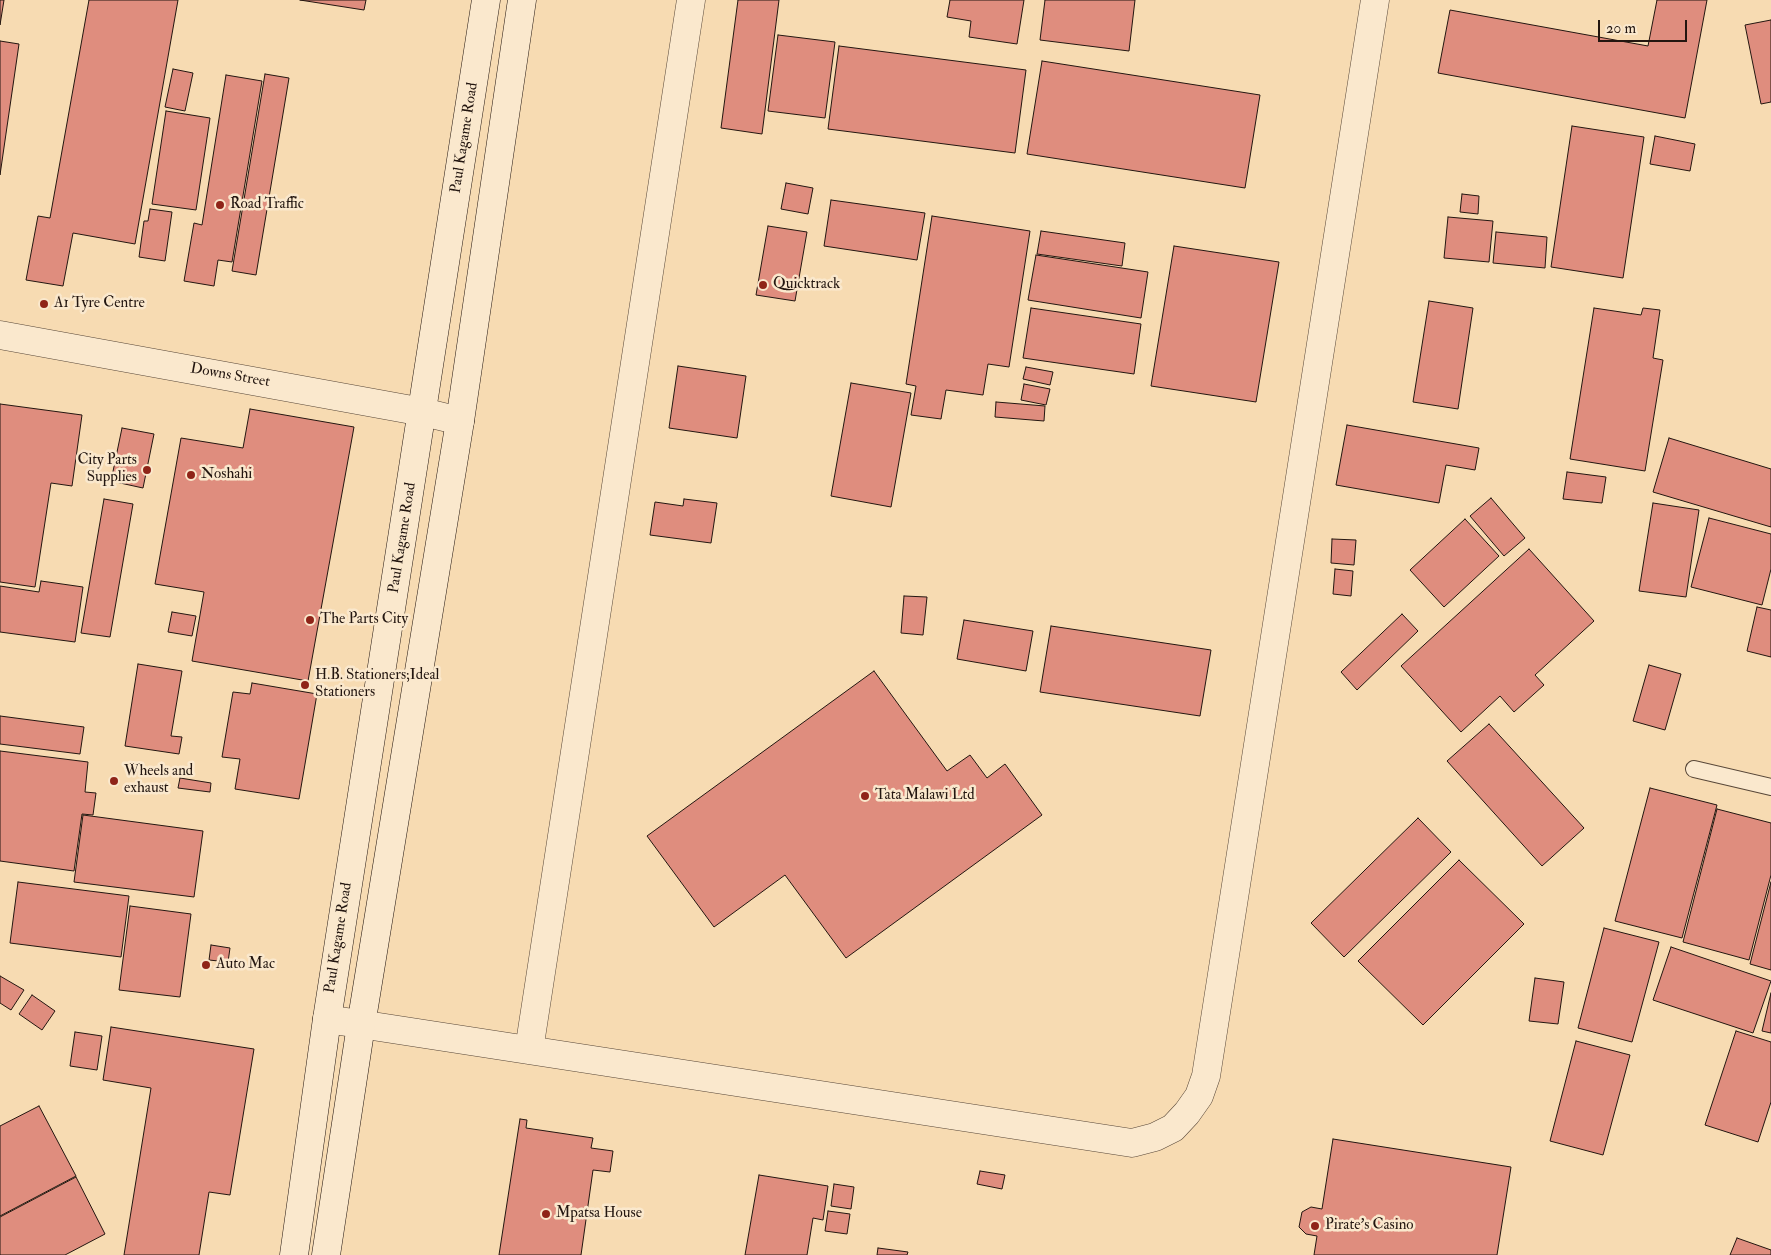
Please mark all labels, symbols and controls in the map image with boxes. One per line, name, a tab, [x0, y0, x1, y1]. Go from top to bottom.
scale bar	[1601, 10, 1690, 42]
text: 20 m	[1606, 19, 1636, 38]
street label: Paul Kagame Road	[447, 81, 483, 195]
place label: Road Traffic	[230, 196, 304, 214]
marker: Road Traffic	[214, 199, 226, 211]
place label: Quicktrack	[773, 276, 840, 294]
marker: Quicktrack	[757, 279, 769, 291]
place label: A1 Tyre Centre	[54, 295, 145, 313]
marker: A1 Tyre Centre	[38, 298, 50, 310]
street label: Downs Street	[189, 360, 271, 392]
place label: City Parts Supplies	[77, 452, 137, 487]
marker: City Parts Supplies	[141, 464, 153, 476]
place label: Noshahi	[201, 466, 252, 484]
marker: Noshahi	[185, 469, 197, 481]
street label: Paul Kagame Road	[385, 481, 421, 595]
place label: The Parts City	[320, 611, 408, 629]
marker: The Parts City	[304, 614, 316, 626]
place label: H.B. Stationers;Ideal Stationers	[315, 667, 439, 702]
marker: H.B. Stationers;Ideal Stationers	[299, 679, 311, 691]
place label: Wheels and exhaust	[124, 763, 193, 798]
marker: Wheels and exhaust	[108, 775, 120, 787]
place label: Tata Malawi Ltd	[875, 787, 975, 805]
marker: Tata Malawi Ltd	[859, 790, 871, 802]
street label: Paul Kagame Road	[321, 881, 357, 995]
place label: Auto Mac	[216, 956, 275, 974]
marker: Auto Mac	[200, 959, 212, 971]
place label: Mpatsa House	[556, 1205, 642, 1223]
marker: Mpatsa House	[540, 1208, 552, 1220]
place label: Pirate's Casino	[1325, 1217, 1414, 1235]
marker: Pirate's Casino	[1309, 1220, 1321, 1232]

